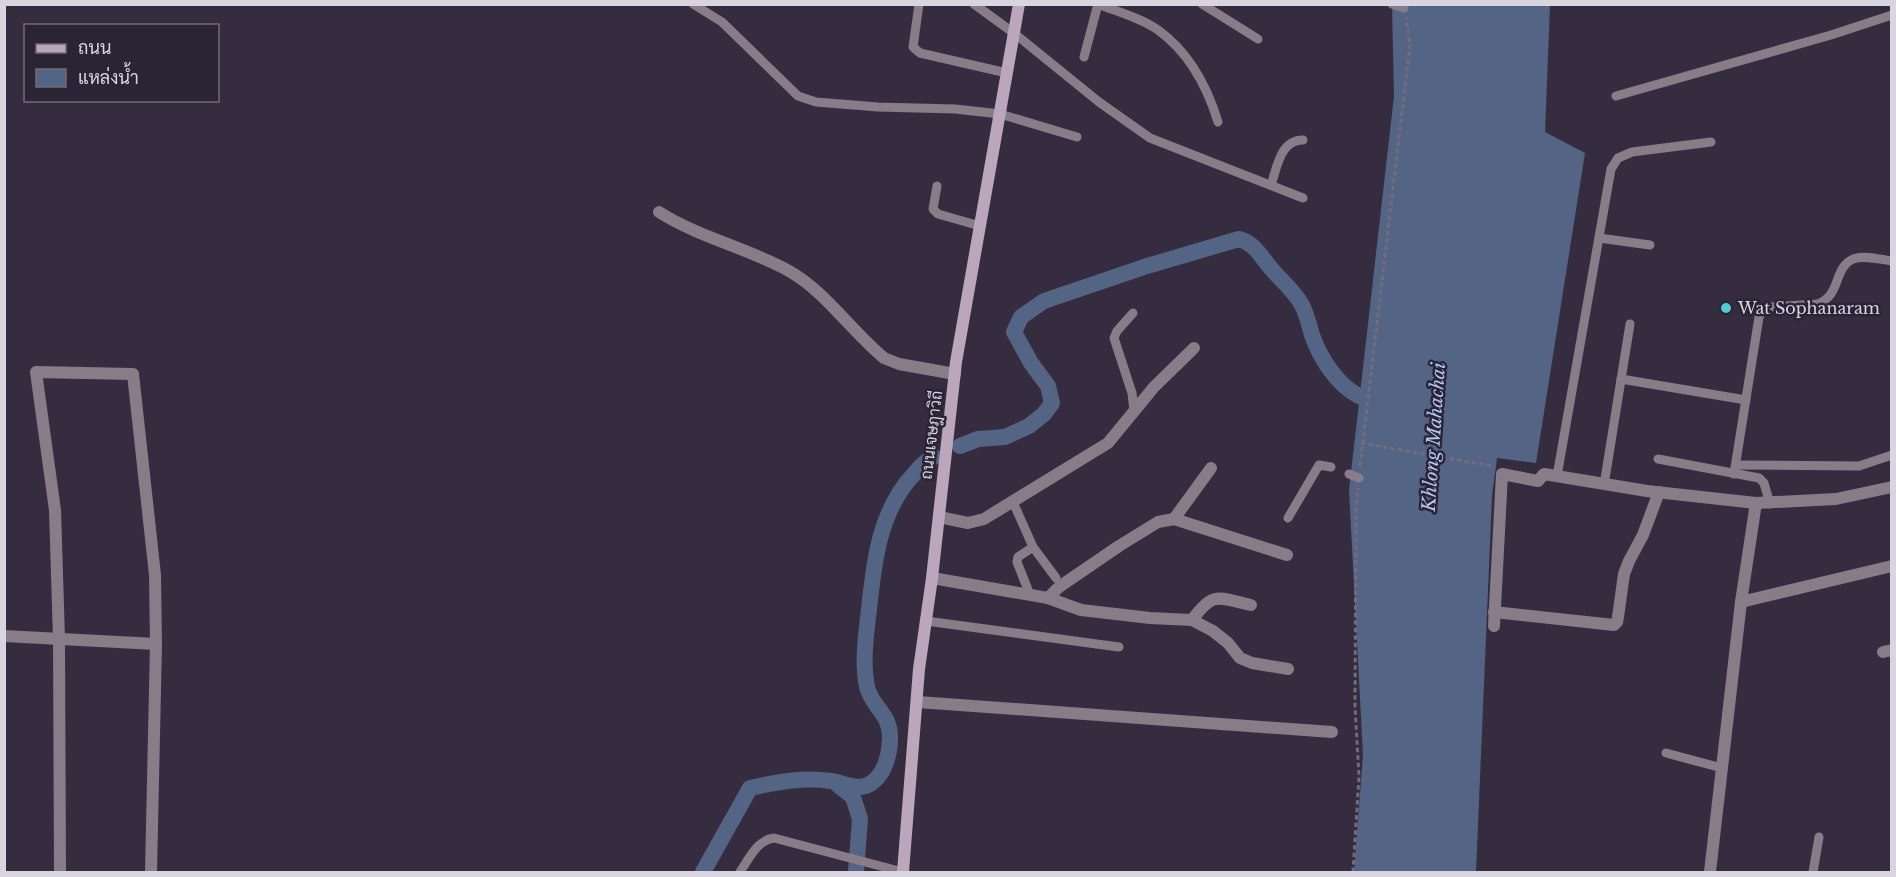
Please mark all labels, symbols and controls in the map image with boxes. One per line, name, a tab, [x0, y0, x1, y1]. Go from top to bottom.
legend	[24, 24, 219, 102]
text: ถนน	[78, 37, 111, 59]
text: แหล่งน้ำ	[78, 62, 139, 89]
place label: Wat Sophanaram	[1737, 298, 1880, 318]
marker: Wat Sophanaram	[1719, 301, 1733, 315]
water label: Khlong Mahachai	[1418, 361, 1450, 513]
street label: ถนนเจษฎาวิถี	[915, 389, 947, 481]

